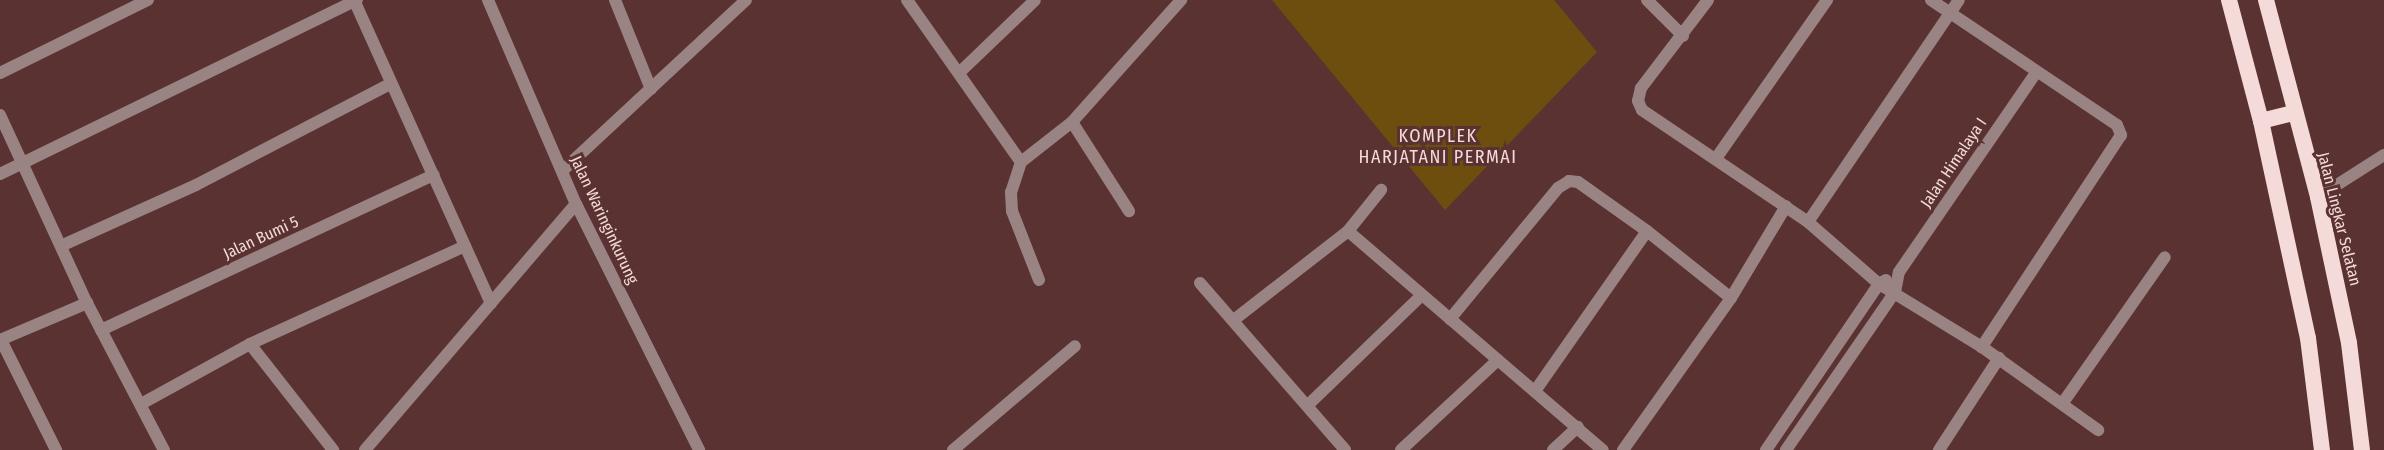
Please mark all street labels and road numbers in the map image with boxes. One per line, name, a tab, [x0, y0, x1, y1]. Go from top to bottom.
street label: Jalan Himalaya I	[1917, 114, 1991, 212]
street label: Jalan Lingkar Selatan	[2313, 150, 2365, 288]
street label: Jalan Waringinkurung	[566, 153, 642, 287]
street label: Jalan Bumi 5	[220, 212, 302, 264]

